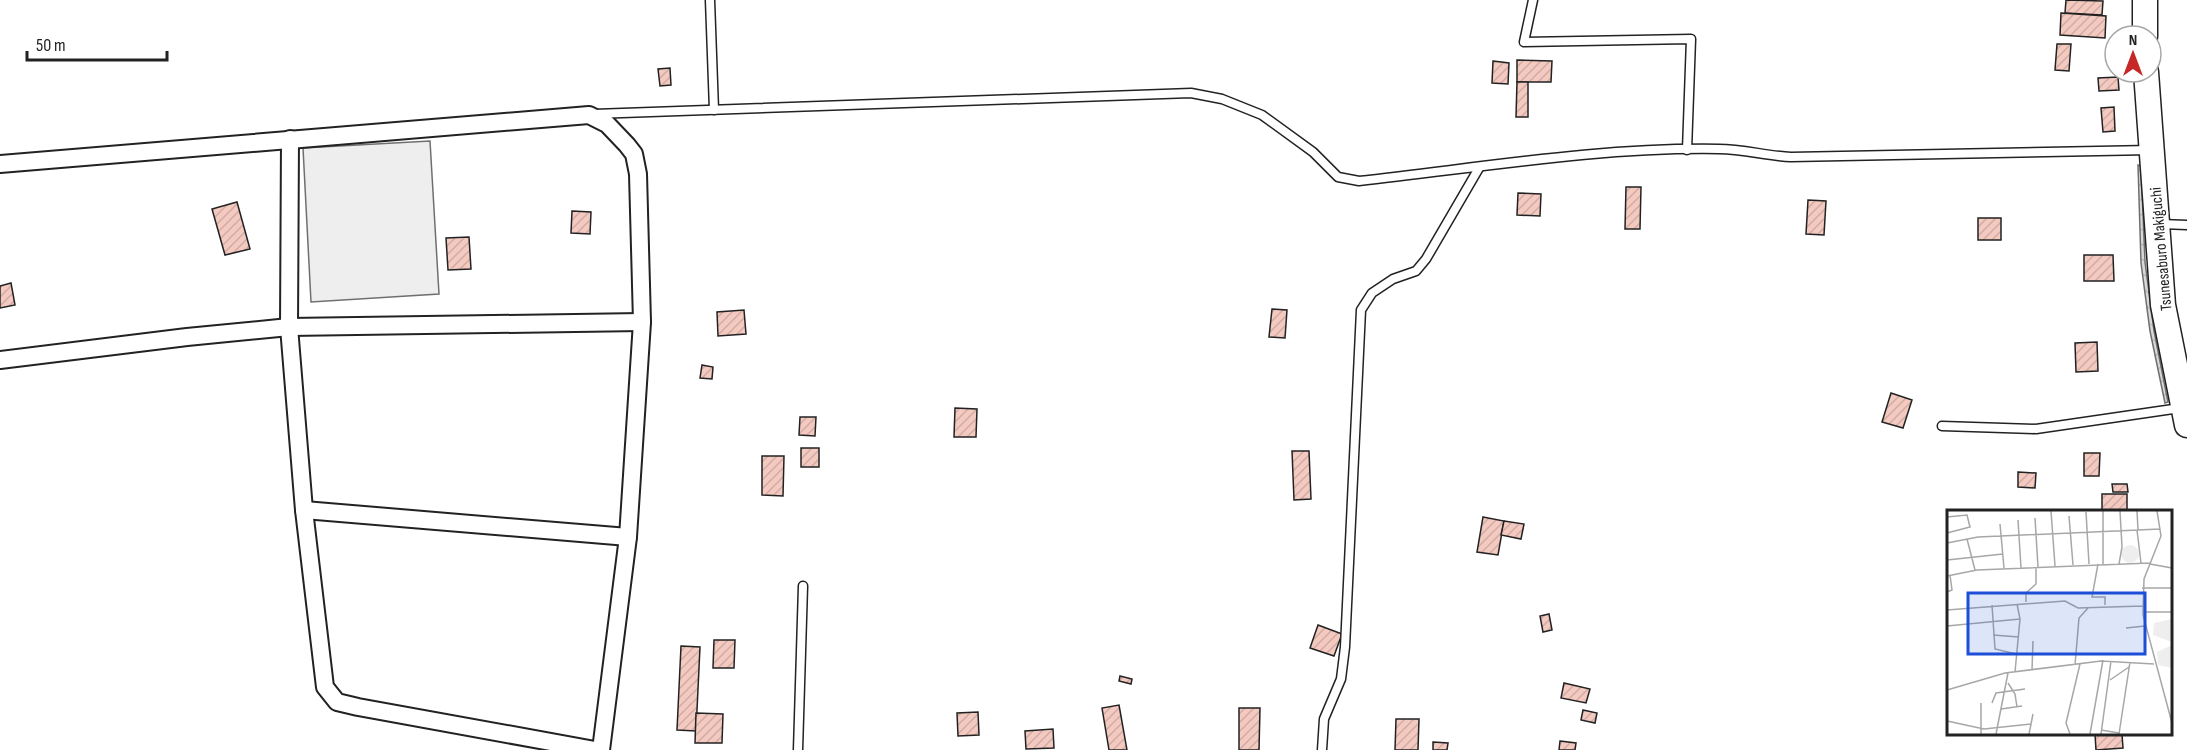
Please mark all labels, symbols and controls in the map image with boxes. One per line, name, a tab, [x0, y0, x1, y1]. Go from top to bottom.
scale bar	[27, 24, 166, 62]
north arrow	[2103, 24, 2163, 84]
text: N	[2129, 31, 2137, 50]
text: 50 m	[36, 35, 66, 56]
street label: Tsunesaburo Makiguchi	[2147, 186, 2176, 311]
inset map	[1947, 510, 2172, 735]

